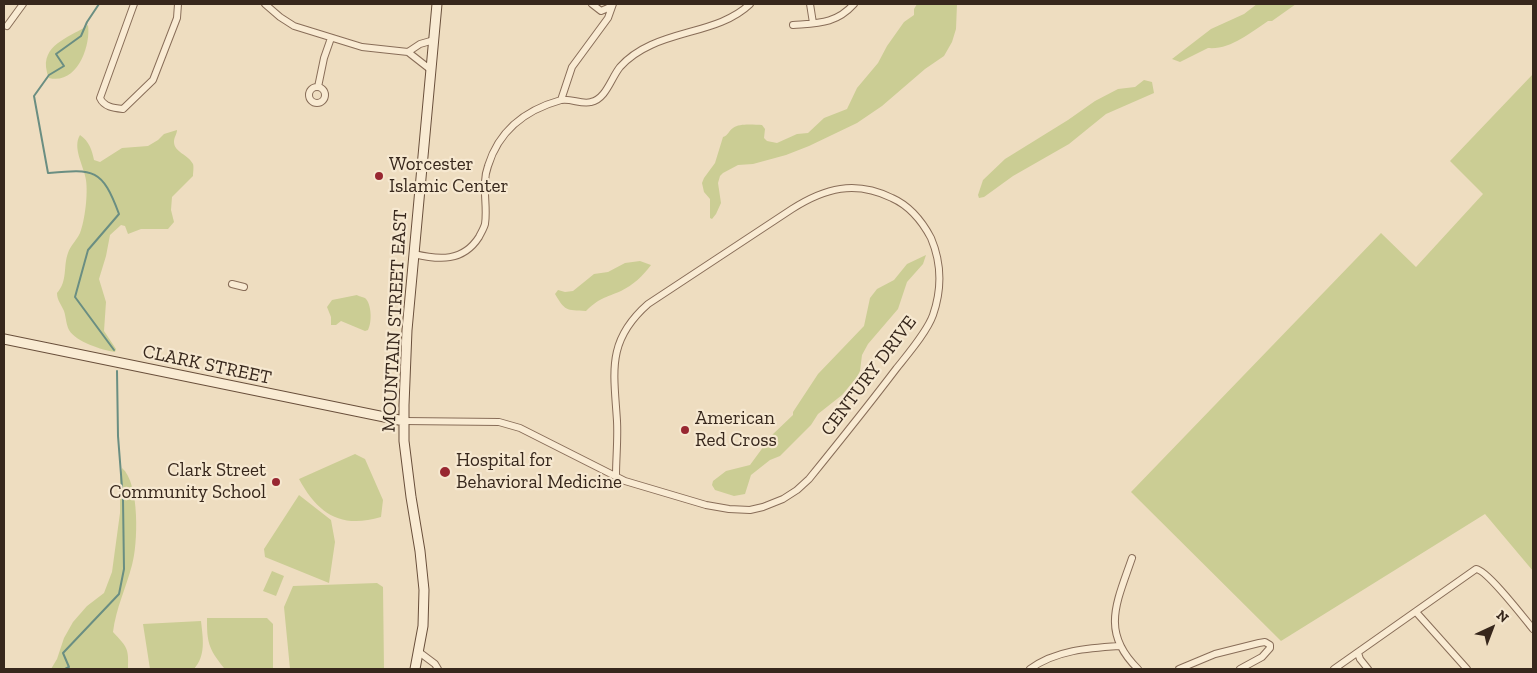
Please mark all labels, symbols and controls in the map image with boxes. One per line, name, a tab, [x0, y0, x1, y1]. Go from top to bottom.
place label: Worcester Islamic Center	[389, 154, 508, 198]
marker: Worcester Islamic Center	[373, 170, 385, 182]
street label: MOUNTAIN STREET EAST	[378, 209, 412, 433]
street label: CENTURY DRIVE	[816, 311, 922, 441]
street label: CLARK STREET	[141, 340, 273, 390]
place label: American Red Cross	[695, 408, 777, 452]
marker: American Red Cross	[679, 424, 691, 436]
place label: Hospital for Behavioral Medicine	[456, 450, 622, 494]
place label: Clark Street Community School	[109, 460, 266, 504]
marker: Hospital for Behavioral Medicine	[438, 465, 452, 479]
marker: Clark Street Community School	[270, 476, 282, 488]
north arrow	[1467, 603, 1517, 653]
text: N	[1493, 607, 1512, 627]

